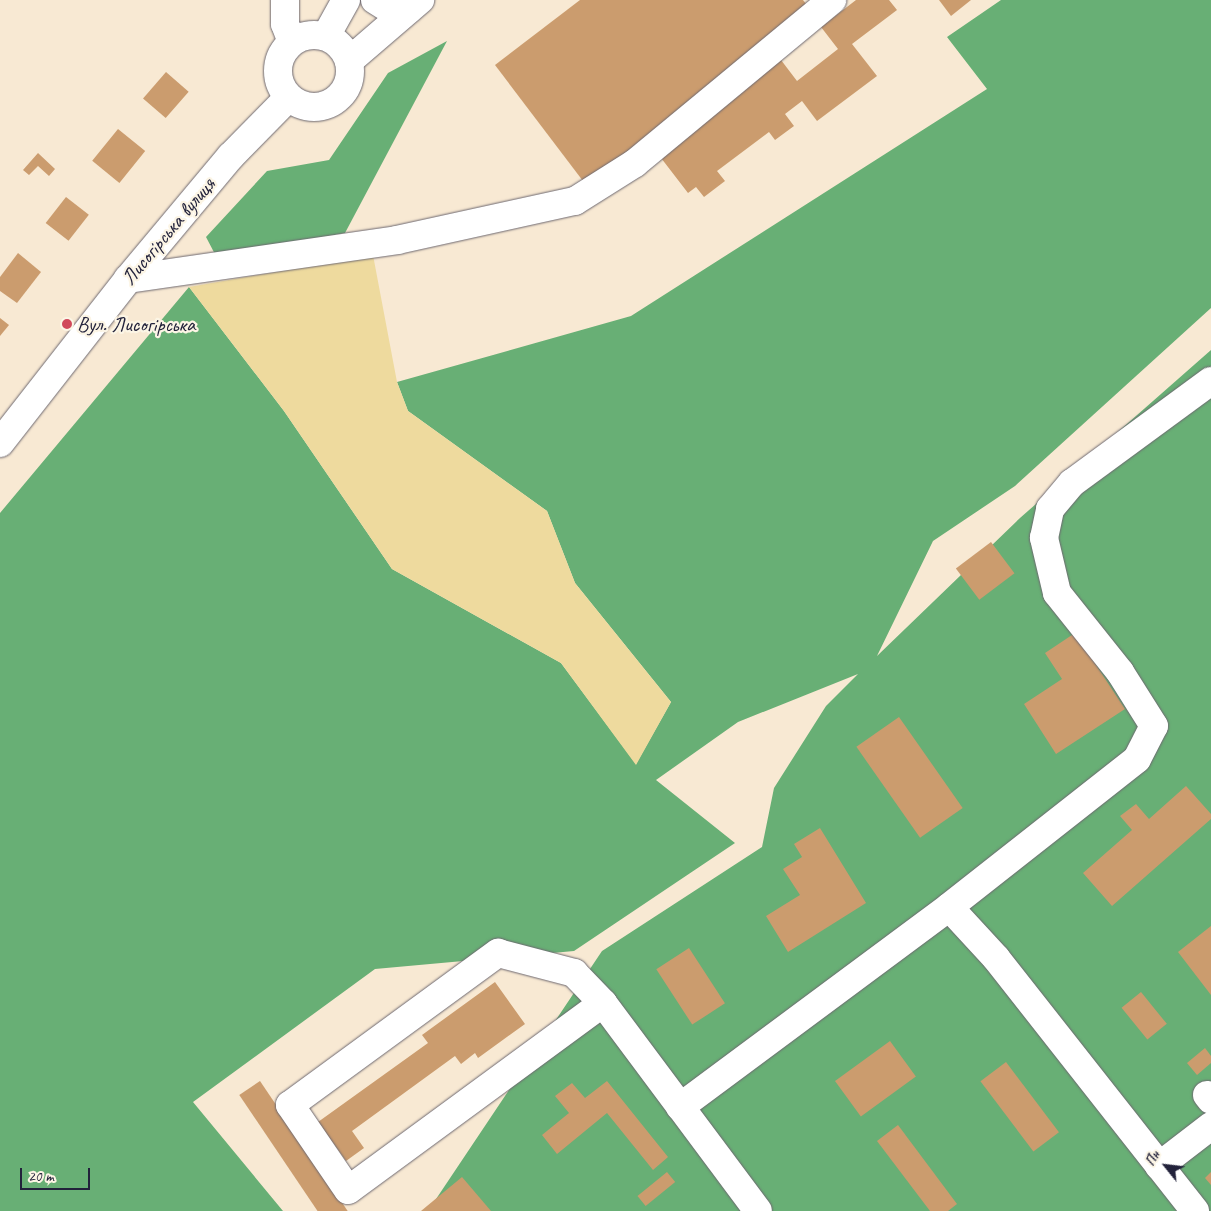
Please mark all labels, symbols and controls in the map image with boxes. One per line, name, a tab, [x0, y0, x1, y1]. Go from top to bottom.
street label: Лисогірська вулиця	[115, 172, 221, 290]
place label: Вул. Лисогірська	[77, 311, 195, 337]
marker: Вул. Лисогірська	[61, 318, 73, 330]
north arrow	[1141, 1141, 1191, 1191]
text: Пн	[1141, 1148, 1163, 1169]
scale bar	[22, 1158, 92, 1190]
text: 20 m	[28, 1167, 54, 1186]

